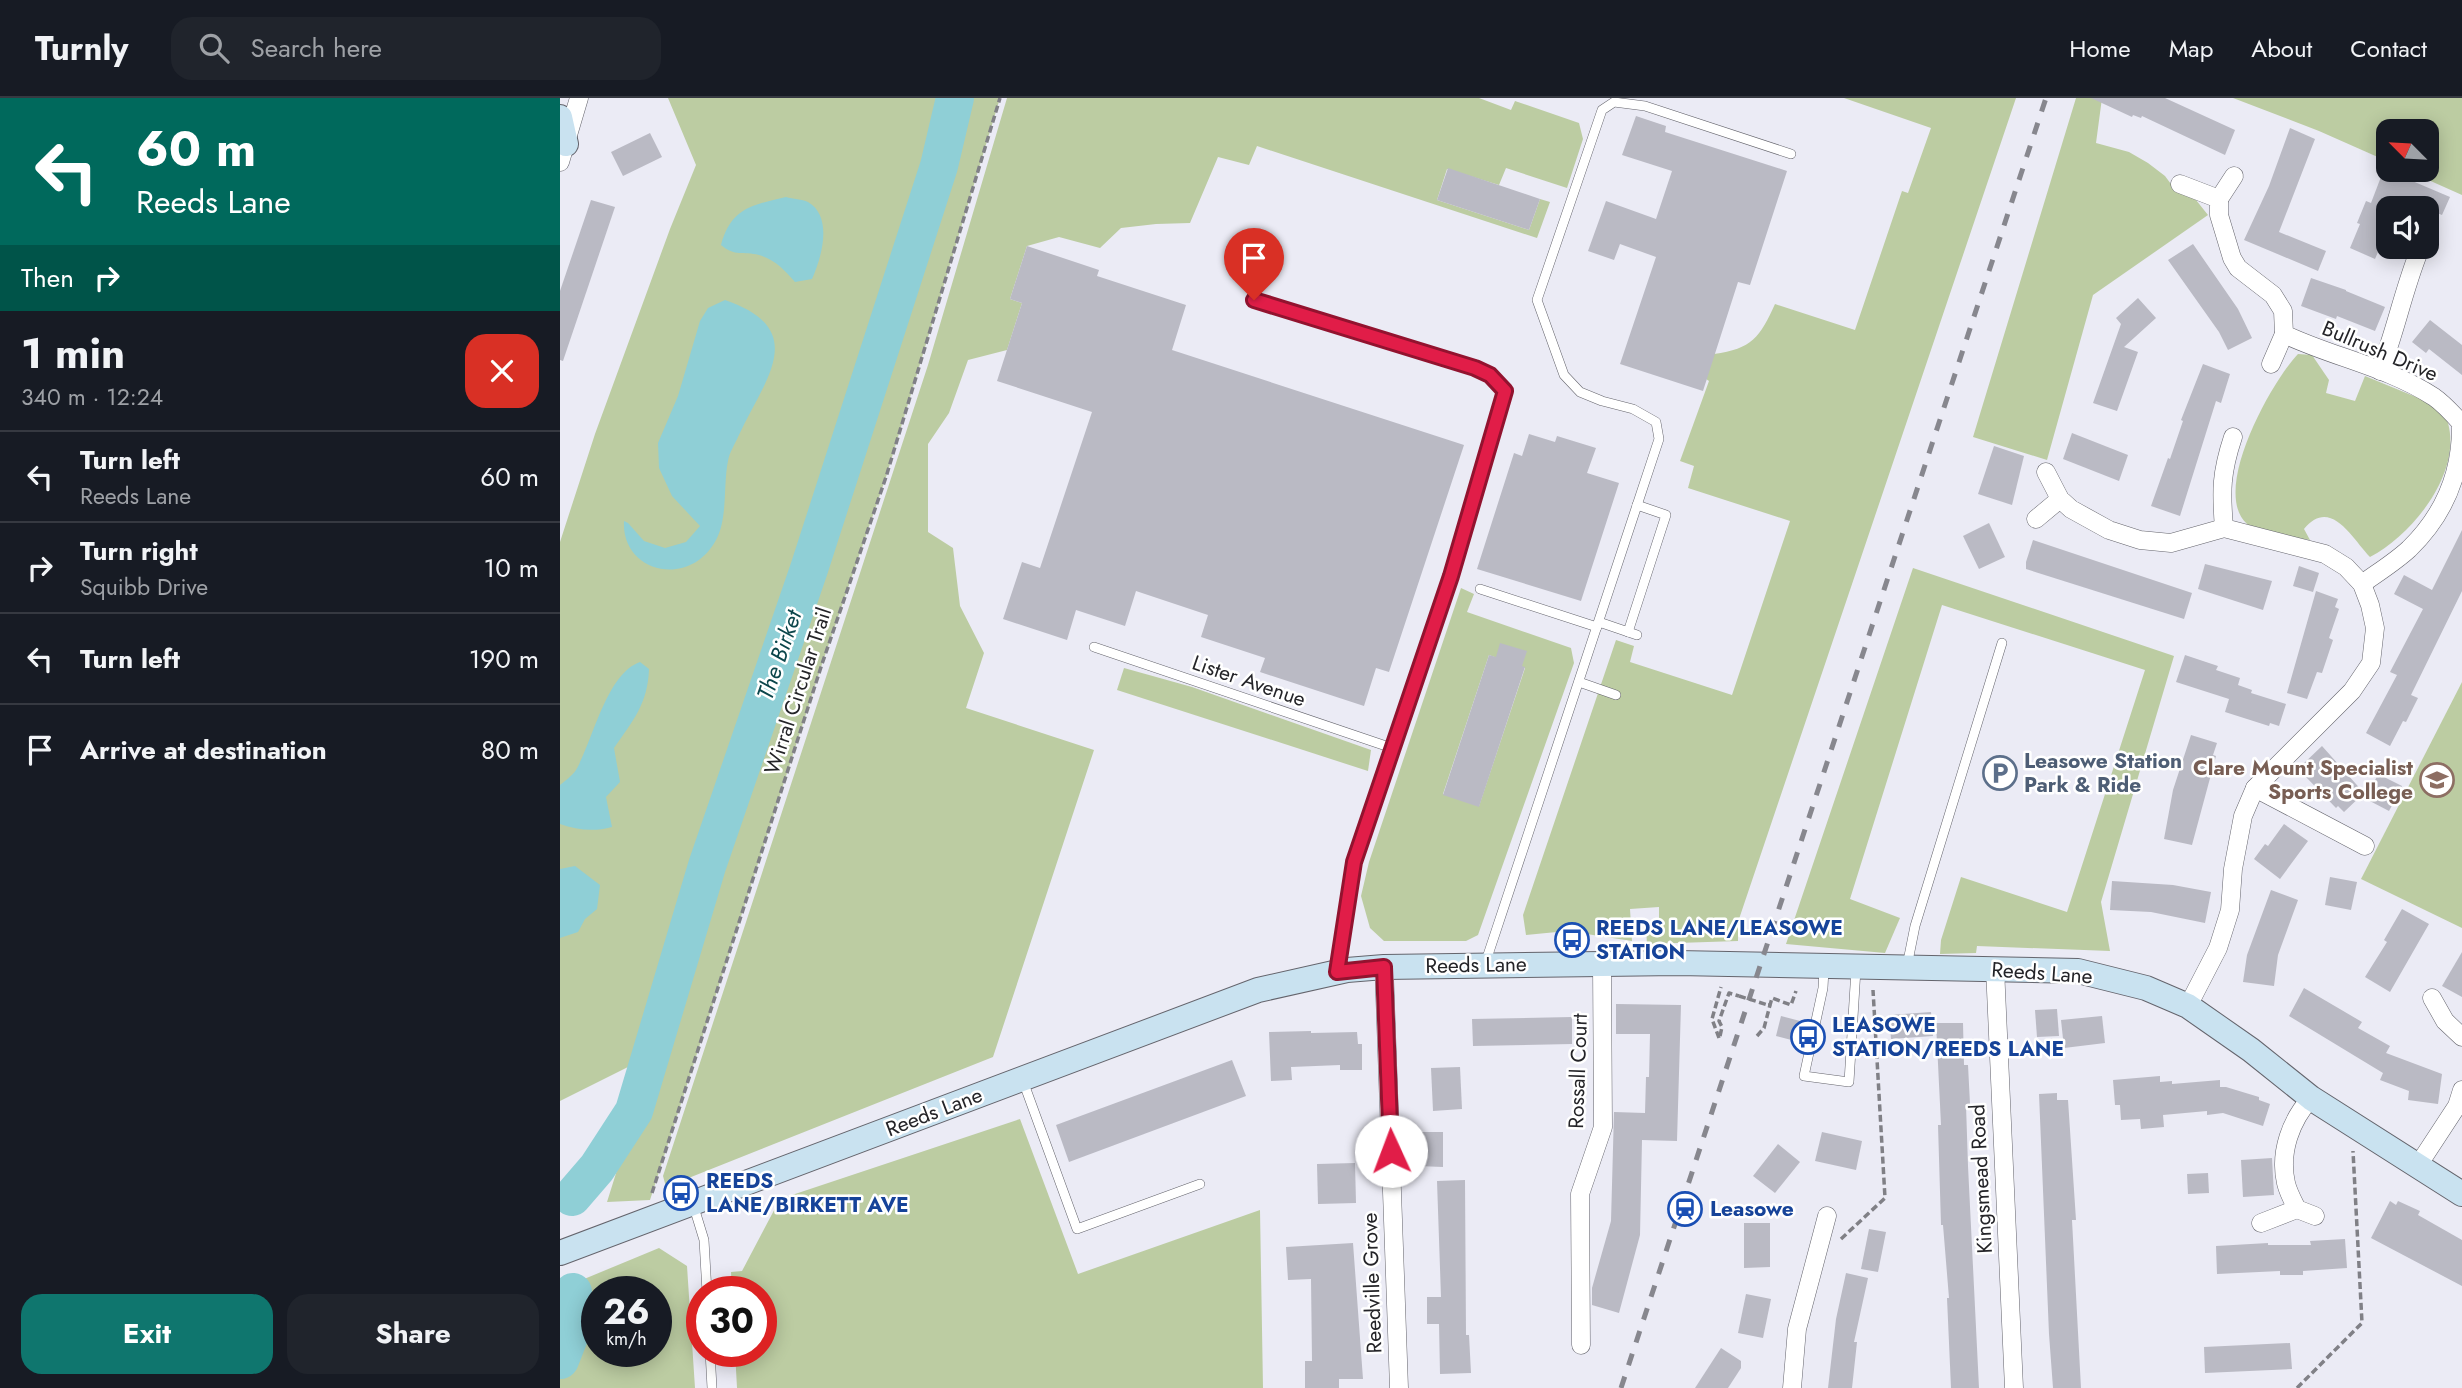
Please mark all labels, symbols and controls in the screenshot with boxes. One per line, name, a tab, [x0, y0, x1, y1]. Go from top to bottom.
search box	[171, 17, 661, 80]
text: Turnly	[35, 25, 129, 72]
icon: search	[195, 29, 233, 67]
text: Search here	[251, 29, 382, 67]
text: Home	[2069, 31, 2131, 66]
text: Map	[2169, 31, 2213, 66]
text: About	[2251, 31, 2312, 66]
text: Contact	[2350, 31, 2427, 66]
text: 60 m	[136, 114, 256, 184]
north arrow	[2376, 119, 2440, 182]
map controls	[2376, 119, 2439, 259]
icon: left	[21, 126, 112, 217]
text: Reeds Lane	[136, 179, 291, 225]
button: sound	[2376, 196, 2439, 259]
pin	[1224, 228, 1284, 300]
icon: arrive	[1235, 239, 1273, 277]
text: Then	[21, 259, 74, 297]
icon: right	[88, 259, 126, 297]
street label: Bullrush Drive	[2317, 313, 2443, 389]
text: 1 min	[21, 323, 125, 384]
button: close	[465, 334, 539, 408]
text: 340 m · 12:24	[21, 380, 163, 414]
text: Turn left	[80, 441, 180, 479]
icon: left	[21, 458, 59, 496]
text: 60 m	[480, 458, 539, 496]
text: Reeds Lane	[80, 479, 191, 513]
text: Turn right	[80, 532, 198, 570]
icon: right	[21, 549, 59, 587]
text: 10 m	[484, 549, 539, 587]
text: Squibb Drive	[80, 570, 208, 604]
water label: The Birket	[748, 604, 811, 704]
street label: Wirral Circular Trail	[757, 604, 839, 778]
icon: left	[21, 640, 59, 678]
text: Turn left	[80, 640, 180, 678]
text: 190 m	[469, 640, 539, 678]
street label: Lister Avenue	[1188, 648, 1310, 714]
icon: arrive	[21, 731, 59, 769]
text: Arrive at destination	[80, 731, 327, 769]
text: 80 m	[481, 731, 539, 769]
place label: Leasowe Station Park & Ride	[2024, 746, 2182, 800]
place label: Clare Mount Specialist Sports College	[2193, 753, 2413, 807]
parking icon: Leasowe Station Park & Ride	[1981, 754, 2019, 792]
school or university icon: Clare Mount Specialist Sports College	[2418, 761, 2456, 799]
place label: REEDS LANE/LEASOWE STATION	[1596, 913, 1843, 967]
bus stop icon: REEDS LANE/LEASOWE STATION	[1553, 921, 1591, 959]
street label: Reeds Lane	[1425, 949, 1527, 981]
street label: Reeds Lane	[1990, 954, 2094, 992]
place label: LEASOWE STATION/REEDS LANE	[1832, 1010, 2064, 1064]
street label: Rossall Court	[1561, 1013, 1595, 1129]
bus stop icon: LEASOWE STATION/REEDS LANE	[1789, 1018, 1827, 1056]
street label: Reeds Lane	[881, 1080, 987, 1144]
street label: Kingsmead Road	[1962, 1103, 2000, 1255]
position arrow	[1354, 1114, 1428, 1188]
place label: REEDS LANE/BIRKETT AVE	[706, 1166, 909, 1220]
bus stop icon: REEDS LANE/BIRKETT AVE	[662, 1174, 700, 1212]
station icon: Leasowe	[1666, 1190, 1704, 1228]
place label: Leasowe	[1710, 1194, 1794, 1224]
street label: Reedville Grove	[1355, 1212, 1389, 1354]
speed limit sign: 30	[686, 1276, 777, 1367]
text: 26	[603, 1287, 650, 1337]
button: Exit	[21, 1294, 273, 1374]
button: Share	[287, 1294, 539, 1374]
text: km/h	[606, 1326, 647, 1352]

